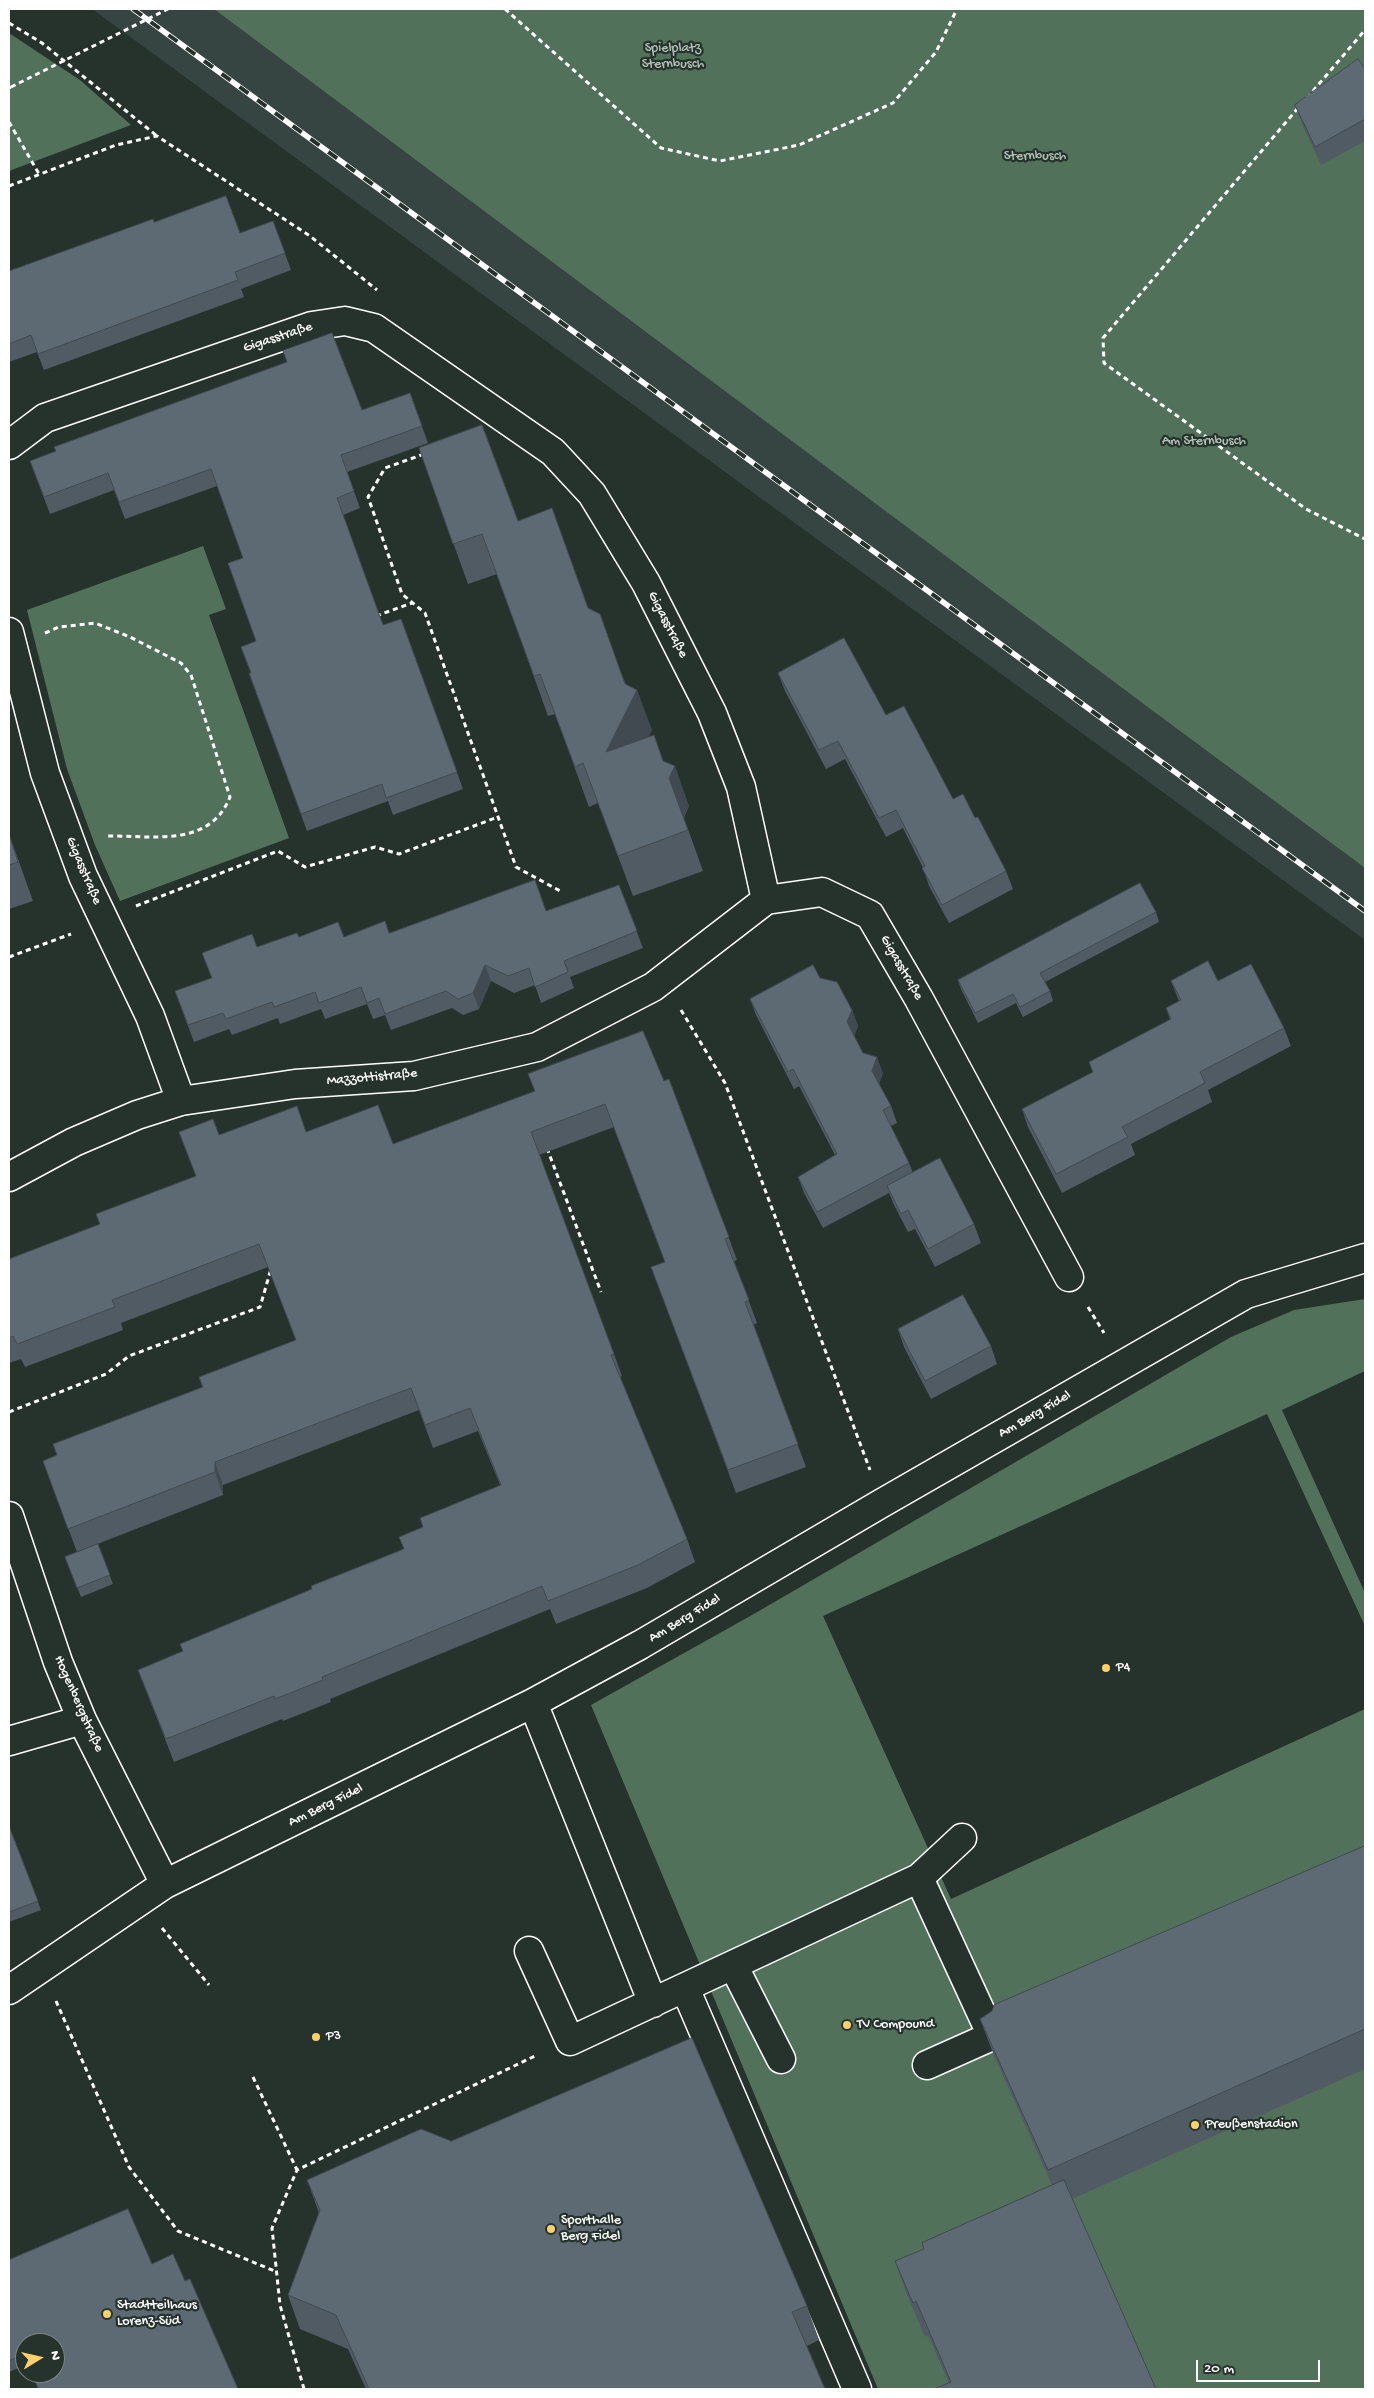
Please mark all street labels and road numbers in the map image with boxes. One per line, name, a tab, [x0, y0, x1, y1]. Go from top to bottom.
street label: Gigasstraße	[241, 319, 315, 357]
street label: Gigasstraße	[643, 589, 691, 661]
street label: Gigasstraße	[61, 835, 105, 907]
street label: Gigasstraße	[876, 933, 926, 1003]
street label: Mazzottistraße	[326, 1066, 418, 1090]
street label: Am Berg Fidel	[996, 1388, 1074, 1442]
street label: Am Berg Fidel	[646, 1591, 724, 1647]
street label: Hogenbergstraße	[49, 1653, 107, 1755]
street label: Am Berg Fidel	[286, 1781, 366, 1831]

